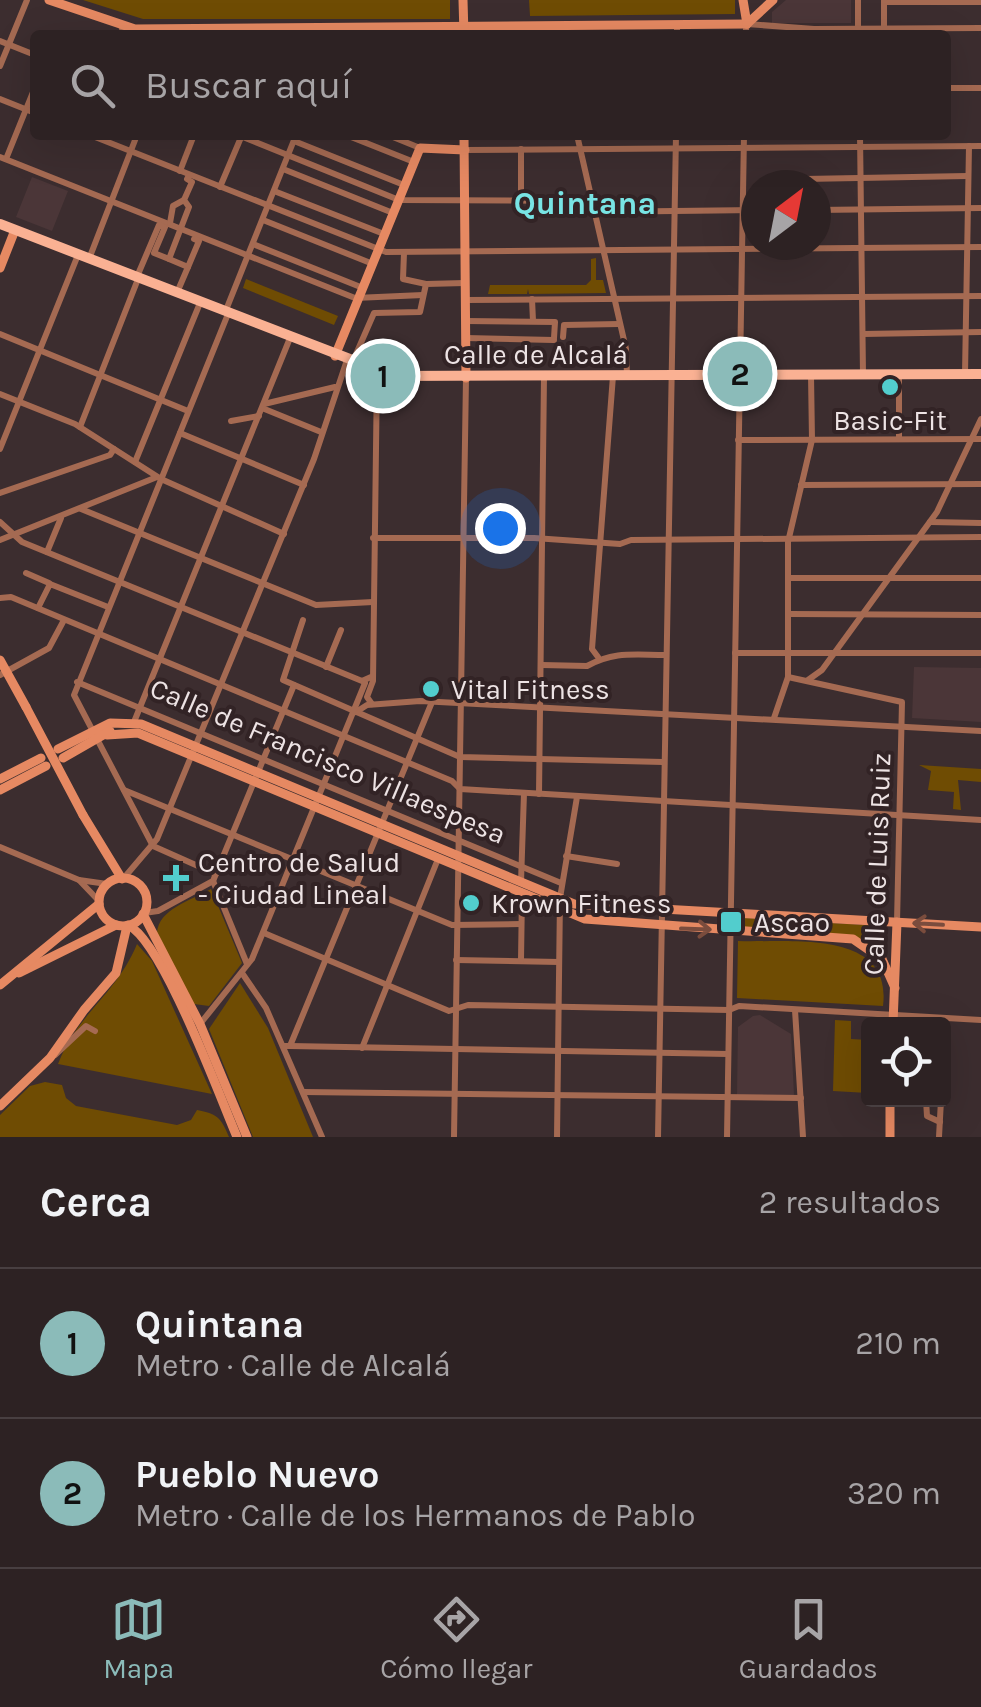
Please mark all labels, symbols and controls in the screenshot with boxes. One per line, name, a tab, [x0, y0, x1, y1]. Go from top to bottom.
search box	[30, 30, 951, 140]
icon: search	[65, 58, 120, 113]
text: Buscar aquí	[145, 63, 352, 108]
north arrow	[741, 170, 831, 260]
district label: Quintana	[514, 185, 656, 222]
pin: 2	[708, 336, 772, 412]
pin: 1	[350, 338, 416, 414]
street label: Calle de Alcalá	[444, 338, 628, 371]
marker: Basic-Fit	[879, 376, 901, 398]
place label: Basic-Fit	[833, 404, 947, 437]
your location	[475, 503, 526, 554]
street label: Calle de Francisco Villaespesa	[145, 671, 511, 851]
place label: Vital Fitness	[451, 673, 610, 706]
marker: Vital Fitness	[420, 678, 442, 700]
street label: Calle de Luis Ruiz	[857, 752, 897, 976]
place label: Centro de Salud - Ciudad Lineal	[198, 846, 400, 911]
marker: Centro de Salud - Ciudad Lineal	[163, 865, 189, 891]
place label: Krown Fitness	[491, 887, 672, 920]
marker: Krown Fitness	[460, 892, 482, 914]
place label: Ascao	[754, 906, 830, 939]
marker: Ascao	[718, 909, 744, 935]
one-way arrow	[912, 914, 945, 933]
one-way arrow	[680, 920, 712, 939]
map controls	[861, 1017, 951, 1107]
button: locate	[861, 1017, 951, 1107]
text: Cerca	[40, 1177, 152, 1227]
text: 2 resultados	[759, 1184, 941, 1221]
text: Quintana	[135, 1302, 304, 1347]
text: 1	[67, 1325, 78, 1362]
text: 210 m	[855, 1325, 941, 1362]
text: Metro · Calle de Alcalá	[135, 1347, 451, 1384]
text: Pueblo Nuevo	[135, 1452, 380, 1497]
text: 2	[63, 1475, 82, 1512]
text: 320 m	[847, 1475, 941, 1512]
text: Metro · Calle de los Hermanos de Pablo	[135, 1497, 695, 1534]
tab: Mapa	[103, 1592, 174, 1685]
tab: Cómo llegar	[380, 1592, 532, 1685]
tab: Guardados	[739, 1592, 878, 1685]

